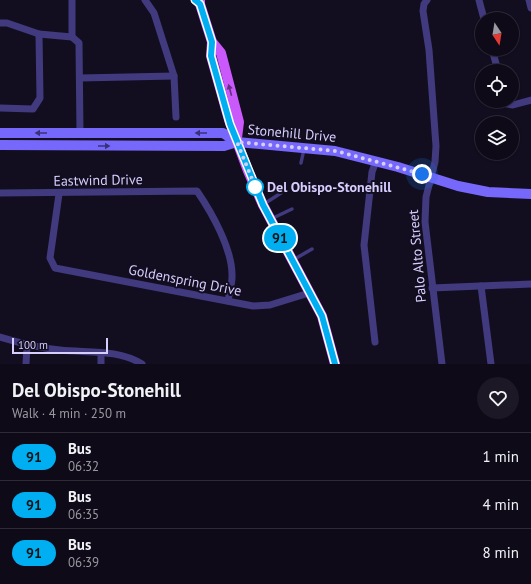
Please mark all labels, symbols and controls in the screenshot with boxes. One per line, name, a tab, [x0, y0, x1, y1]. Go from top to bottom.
north arrow	[475, 12, 519, 56]
map controls	[475, 12, 519, 160]
button: locate	[475, 64, 519, 108]
one-way arrow	[227, 84, 233, 97]
button: layers	[475, 116, 519, 160]
street label: Stonehill Drive	[247, 120, 337, 146]
one-way arrow	[34, 130, 47, 136]
one-way arrow	[194, 130, 207, 136]
one-way arrow	[98, 143, 111, 149]
your location	[412, 164, 432, 184]
street label: Eastwind Drive	[53, 170, 143, 190]
marker: Del Obispo-Stonehill	[246, 178, 264, 196]
place label: Del Obispo-Stonehill	[267, 178, 392, 196]
street label: Palo Alto Street	[404, 209, 430, 303]
line badge: 91	[262, 225, 298, 251]
text: 91	[272, 229, 288, 247]
street label: Goldenspring Drive	[127, 260, 243, 300]
scale bar	[12, 336, 108, 355]
text: 100 m	[18, 338, 48, 352]
button: heart	[477, 377, 519, 419]
text: Del Obispo-Stonehill	[12, 378, 181, 402]
text: Walk · 4 min · 250 m	[12, 405, 126, 422]
text: Bus	[68, 439, 91, 458]
text: 1 min	[482, 447, 519, 466]
text: 91	[26, 448, 42, 466]
text: 06:32	[68, 458, 99, 475]
text: Bus	[68, 487, 91, 506]
text: 4 min	[482, 495, 519, 514]
text: 91	[26, 496, 42, 514]
text: 06:35	[68, 506, 99, 523]
text: Bus	[68, 535, 91, 554]
text: 8 min	[482, 543, 519, 562]
text: 91	[26, 544, 42, 562]
text: 06:39	[68, 554, 99, 571]

